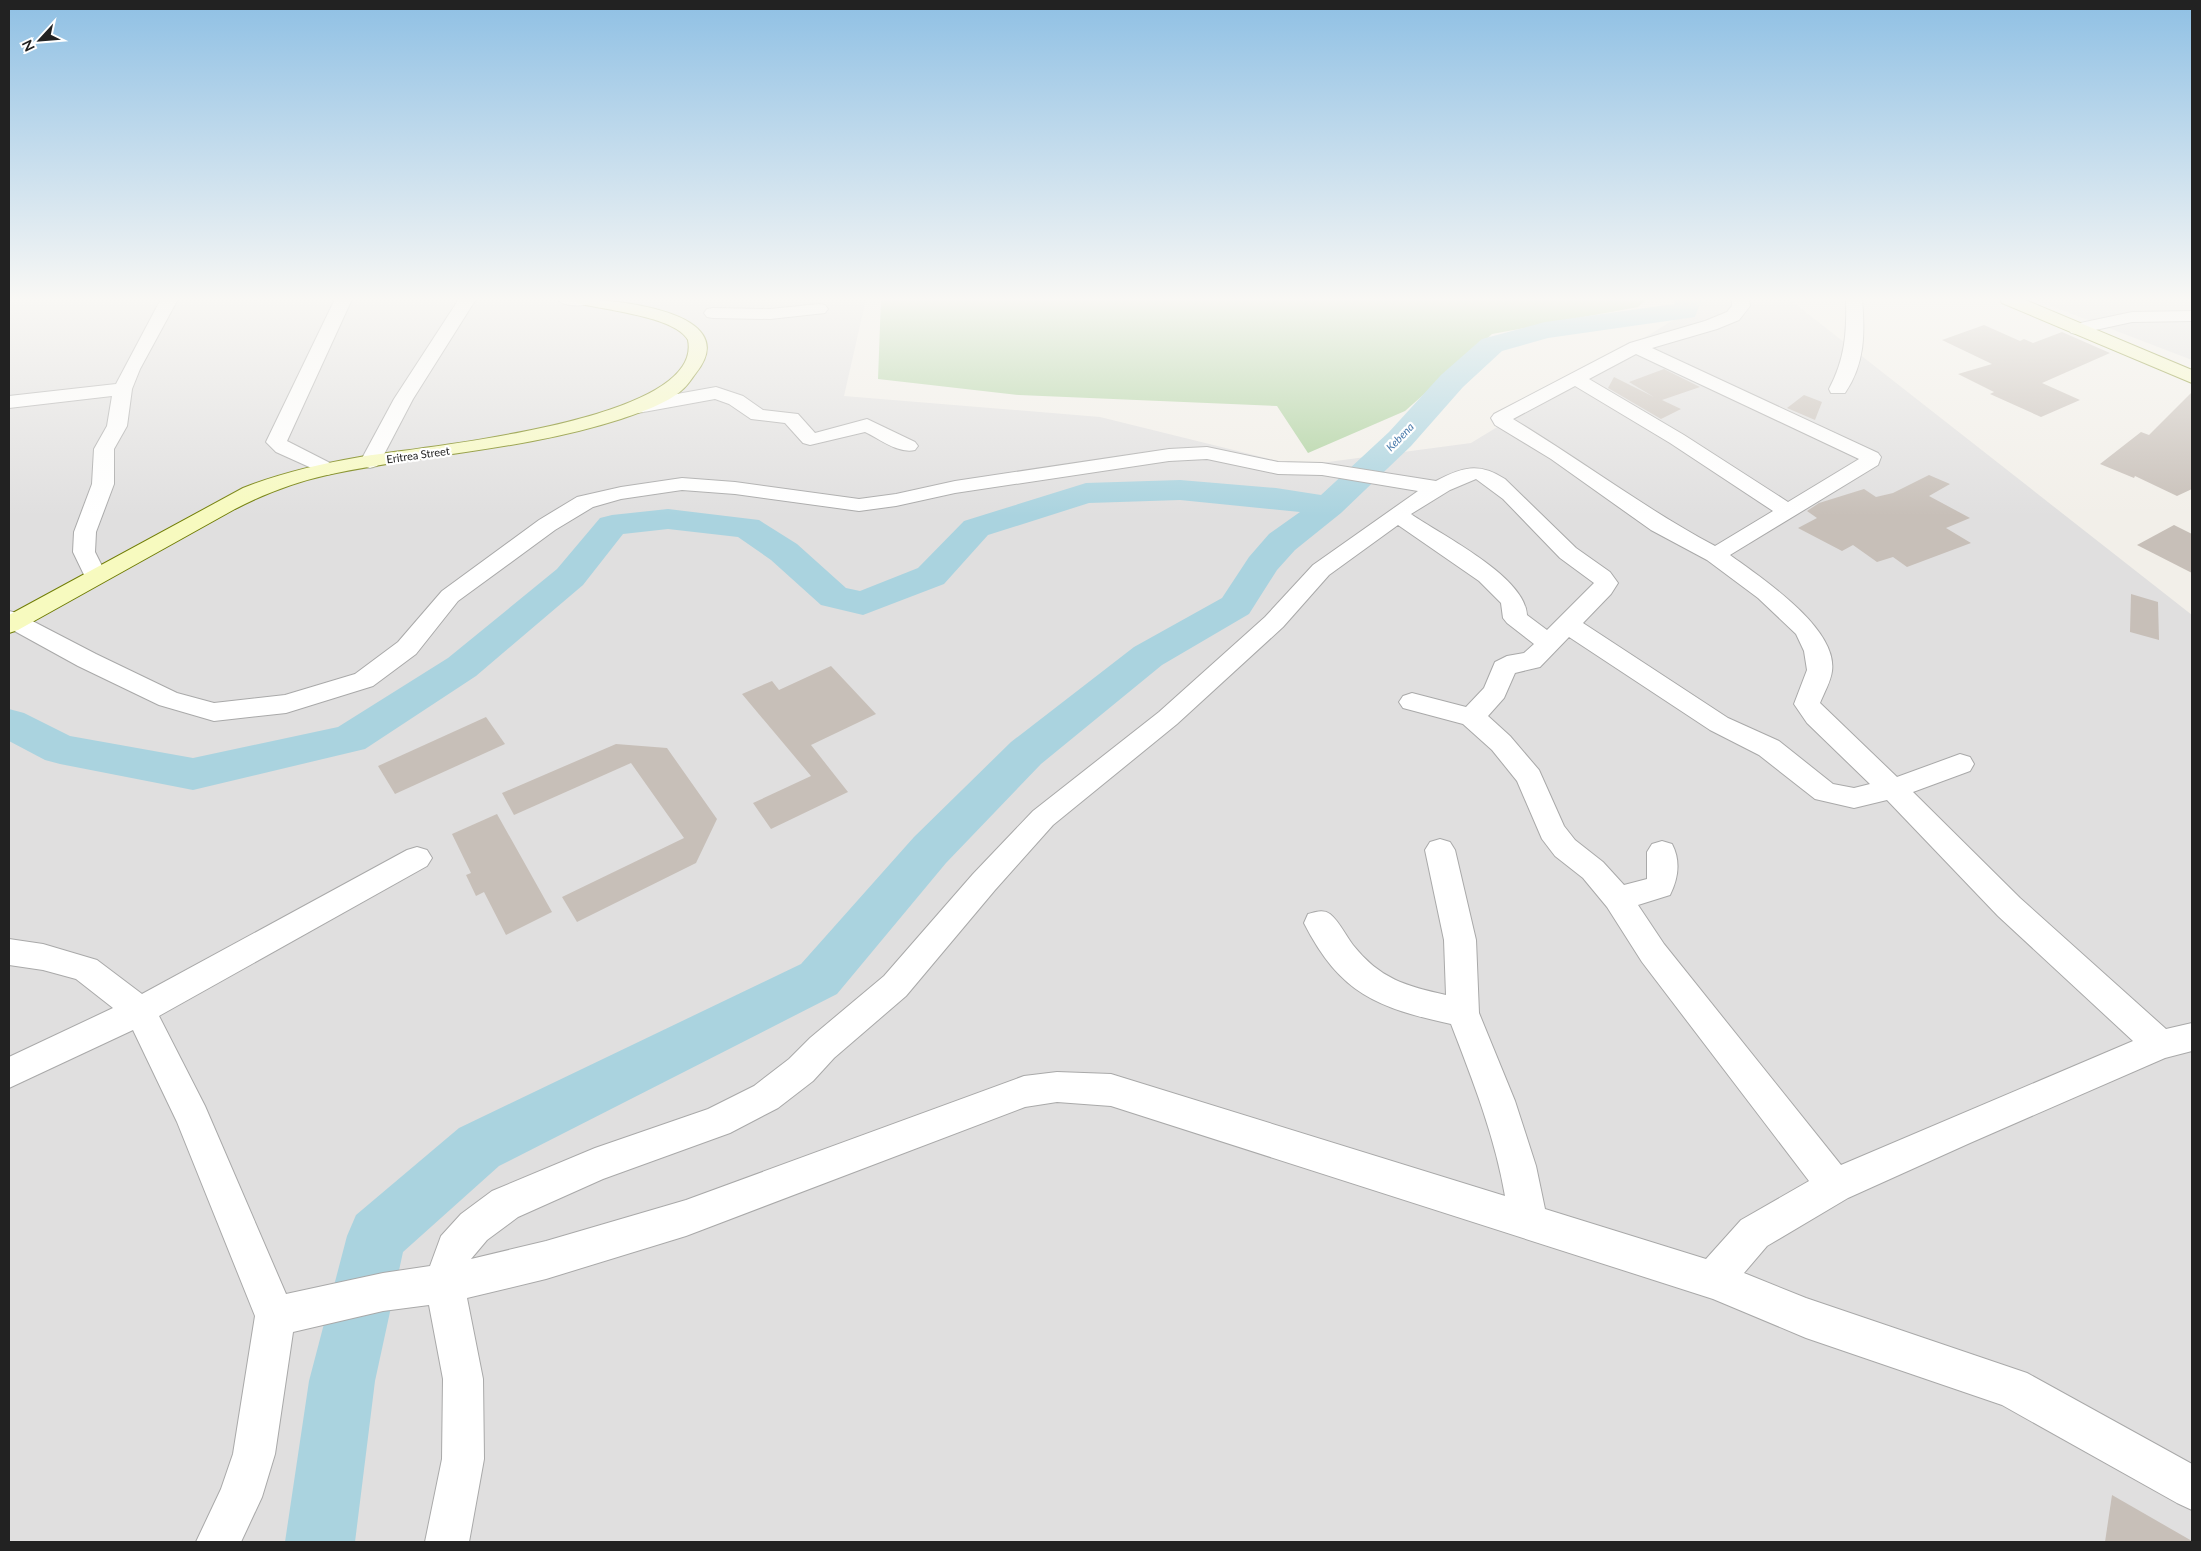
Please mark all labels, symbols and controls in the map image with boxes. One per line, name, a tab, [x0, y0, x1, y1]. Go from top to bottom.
north arrow	[15, 15, 65, 65]
text: N	[18, 37, 38, 54]
water label: Kebena	[1383, 420, 1416, 453]
street label: Eritrea Street	[386, 444, 450, 465]

